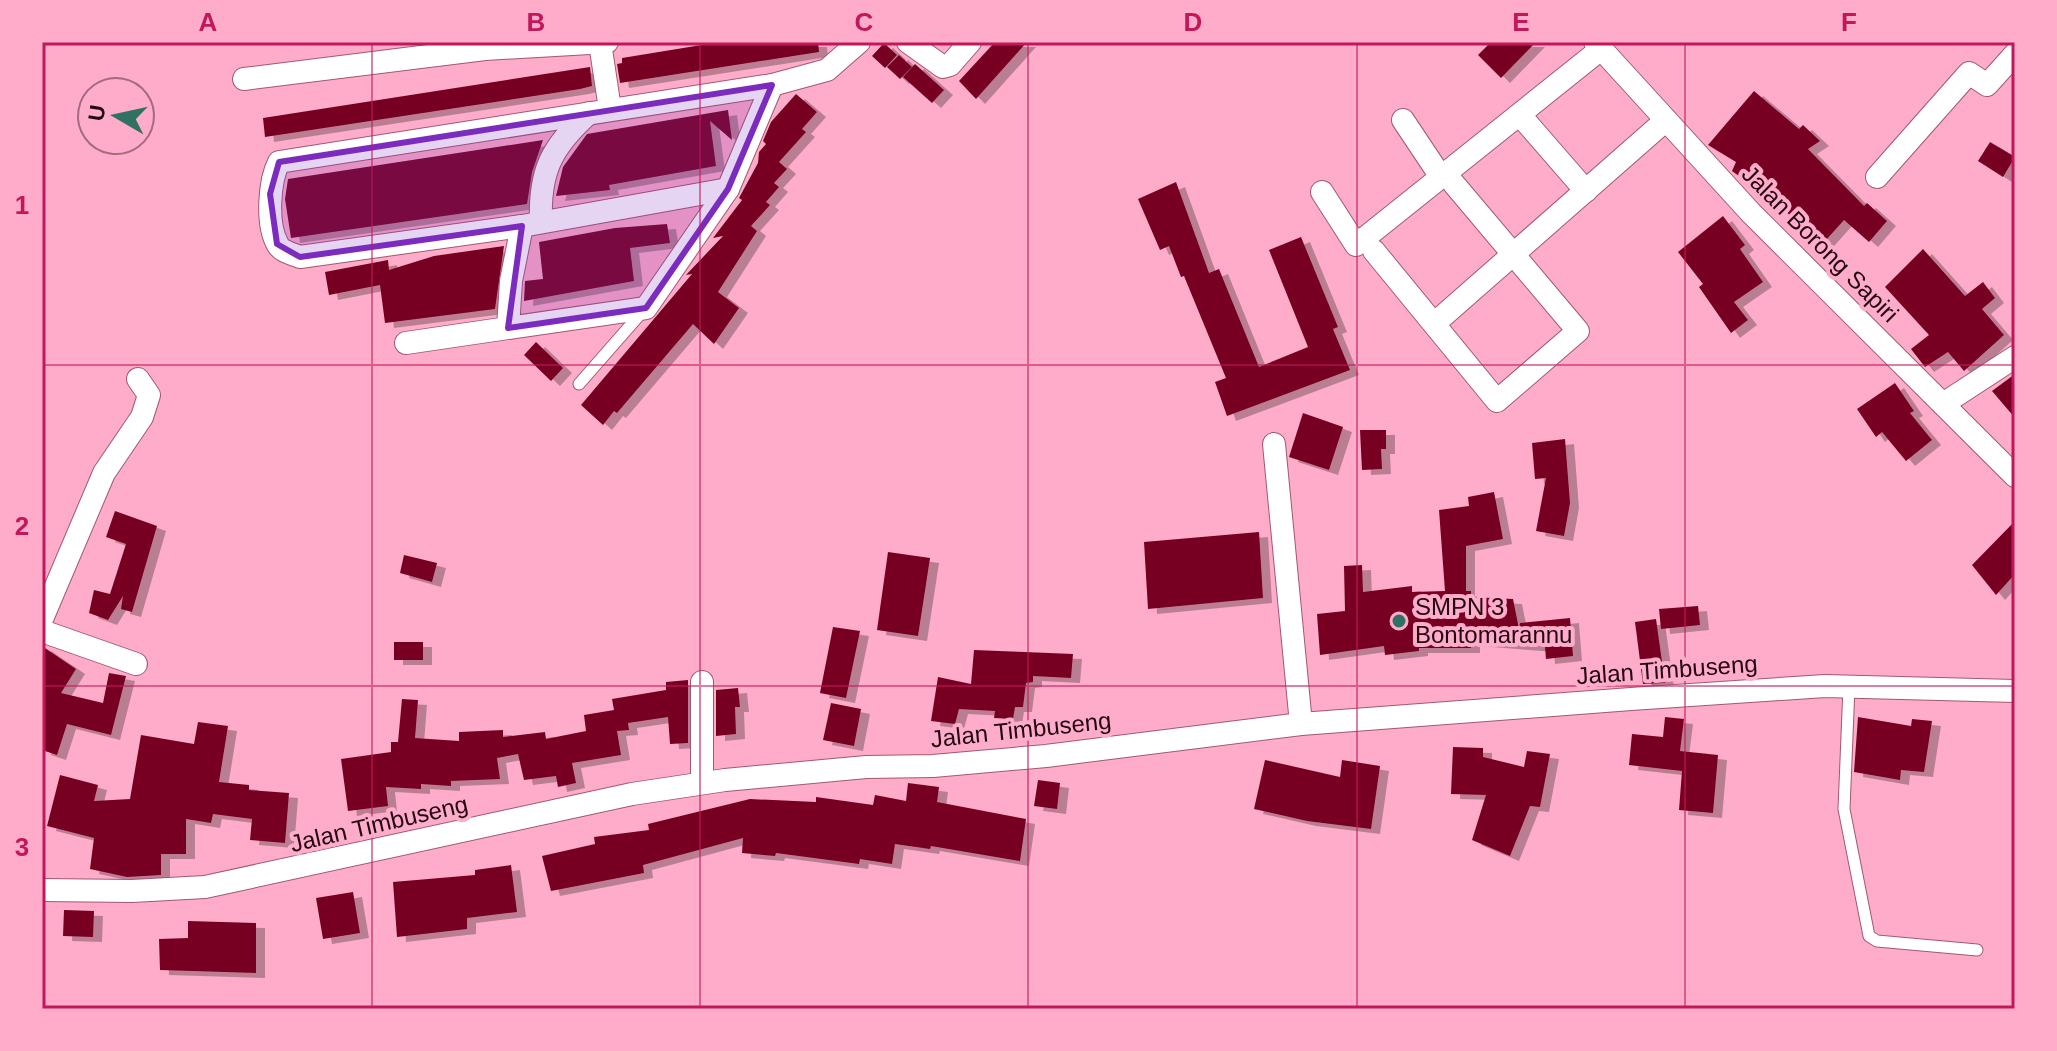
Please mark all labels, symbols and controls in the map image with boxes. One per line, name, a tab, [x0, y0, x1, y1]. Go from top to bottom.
text: A	[199, 7, 218, 37]
text: B	[527, 7, 545, 37]
text: C	[855, 7, 874, 37]
text: D	[1184, 7, 1202, 37]
text: E	[1512, 7, 1530, 37]
text: F	[1841, 7, 1857, 37]
north arrow	[76, 76, 156, 156]
text: U	[83, 103, 110, 123]
street label: Jalan Borong Sapiri	[1737, 160, 1904, 327]
text: 1	[15, 190, 29, 220]
text: 2	[15, 511, 29, 541]
place label: SMPN 3 Bontomarannu	[1415, 593, 1572, 648]
marker: SMPN 3 Bontomarannu	[1390, 612, 1408, 630]
street label: Jalan Timbuseng	[1576, 650, 1758, 689]
street label: Jalan Timbuseng	[929, 707, 1113, 752]
street label: Jalan Timbuseng	[287, 790, 470, 857]
text: 3	[15, 832, 29, 862]

